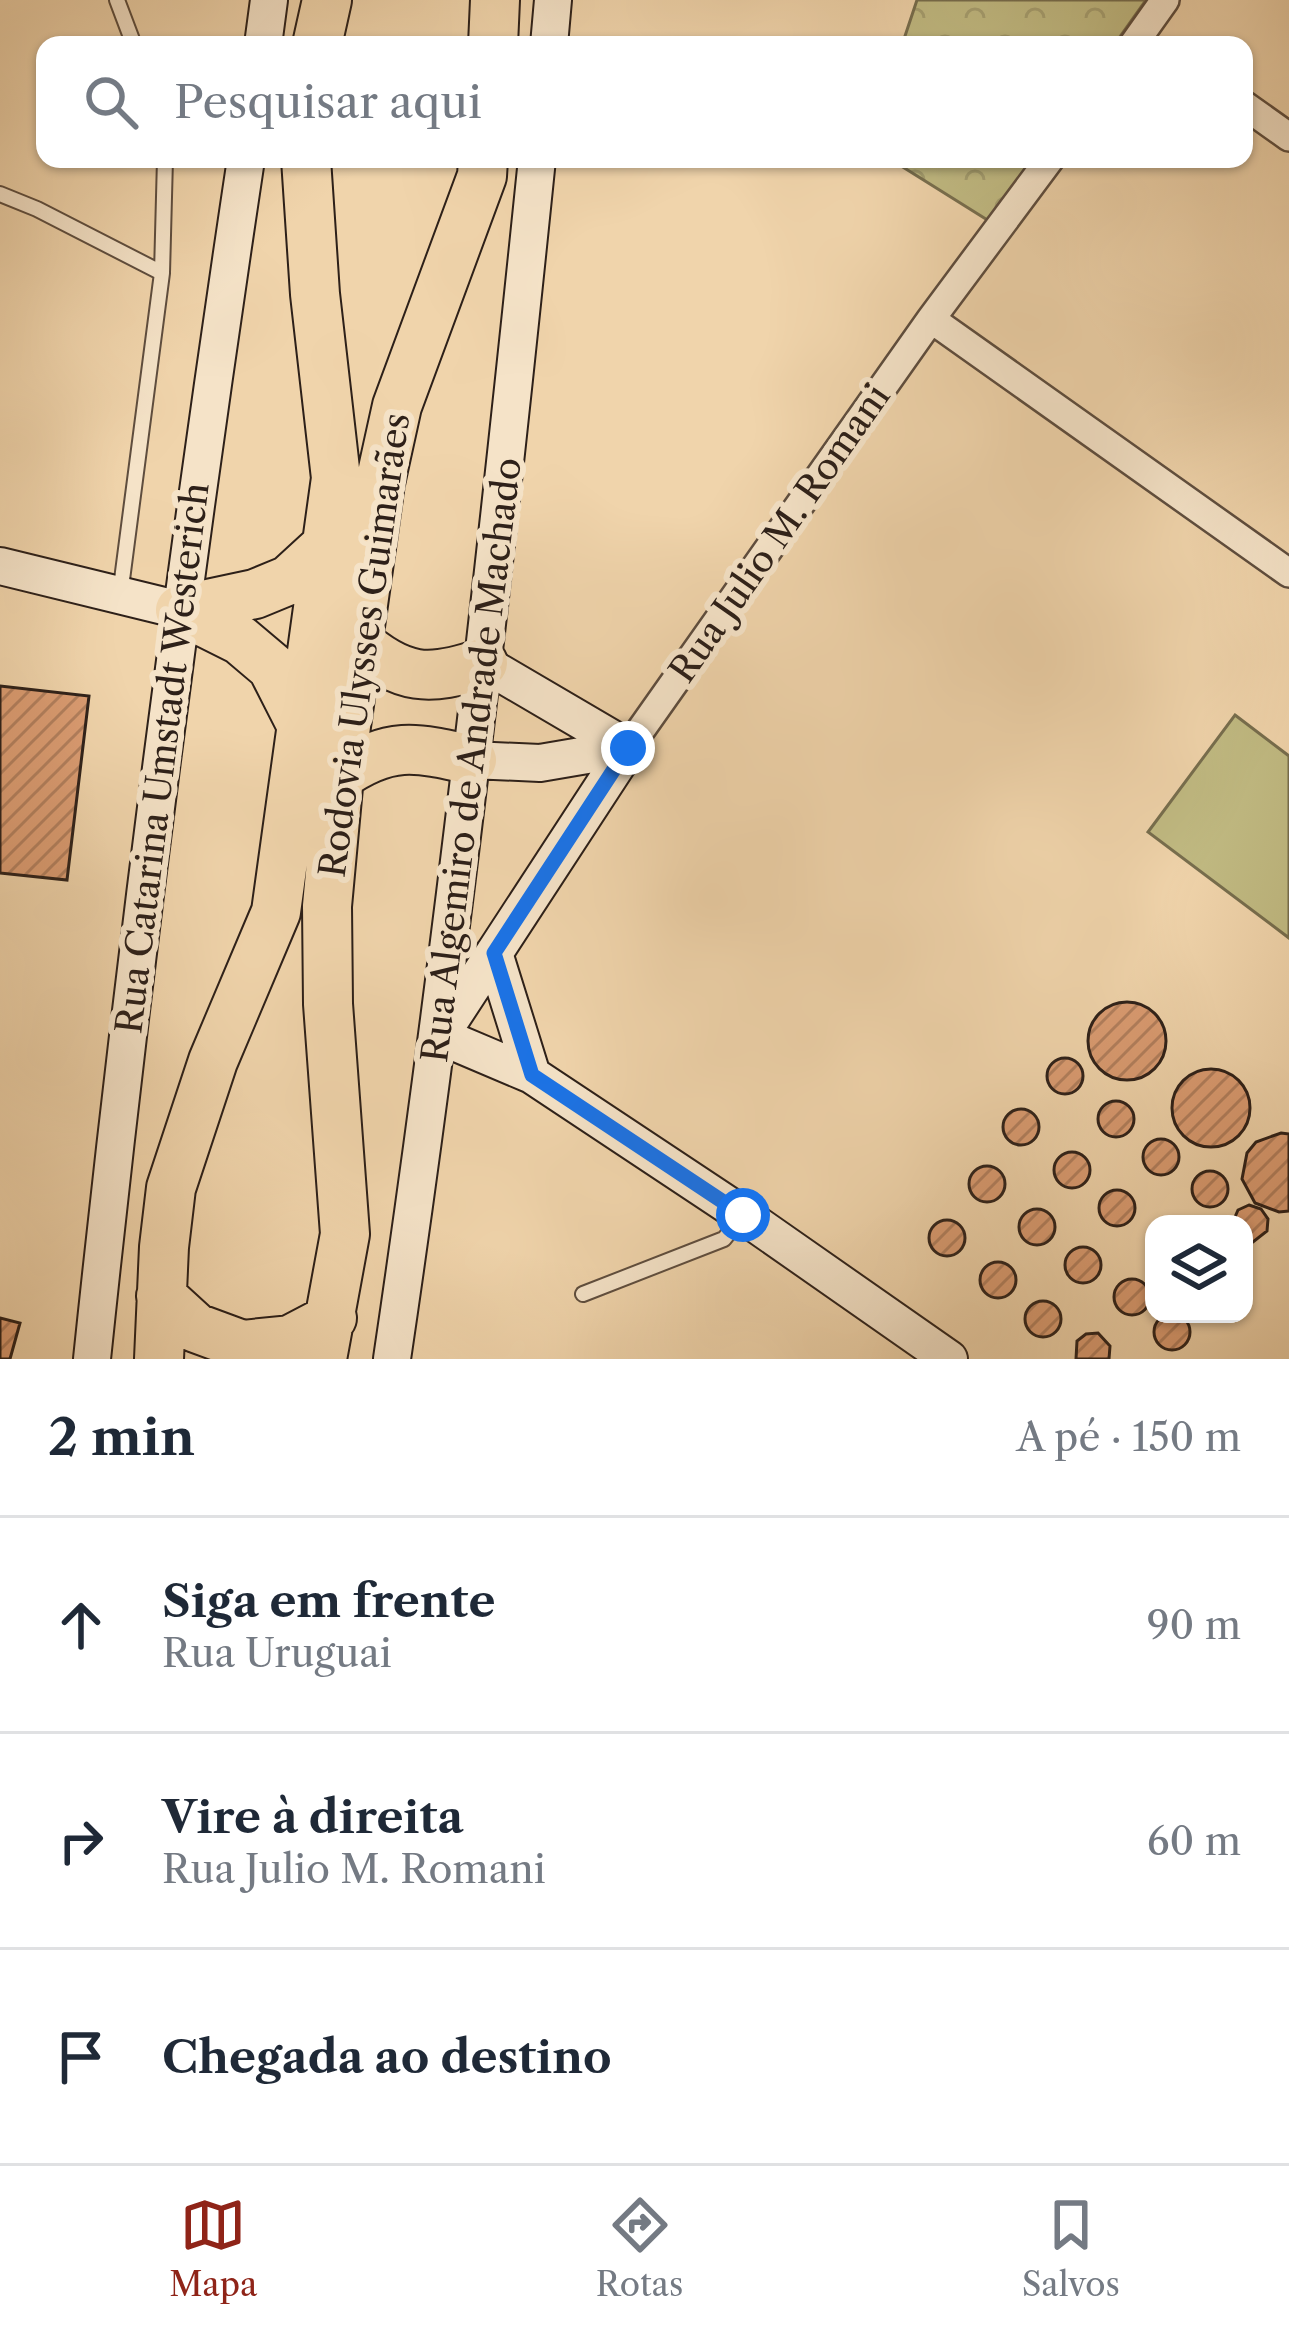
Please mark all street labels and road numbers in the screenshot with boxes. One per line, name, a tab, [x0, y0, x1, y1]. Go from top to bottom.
street label: Rua Julio M. Romani	[659, 375, 899, 691]
street label: Rodovia Ulysses Guimarães	[310, 410, 418, 880]
street label: Rua Algemiro de Andrade Machado	[412, 455, 530, 1065]
street label: Rua Catarina Umstadt Westerich	[106, 480, 218, 1036]

